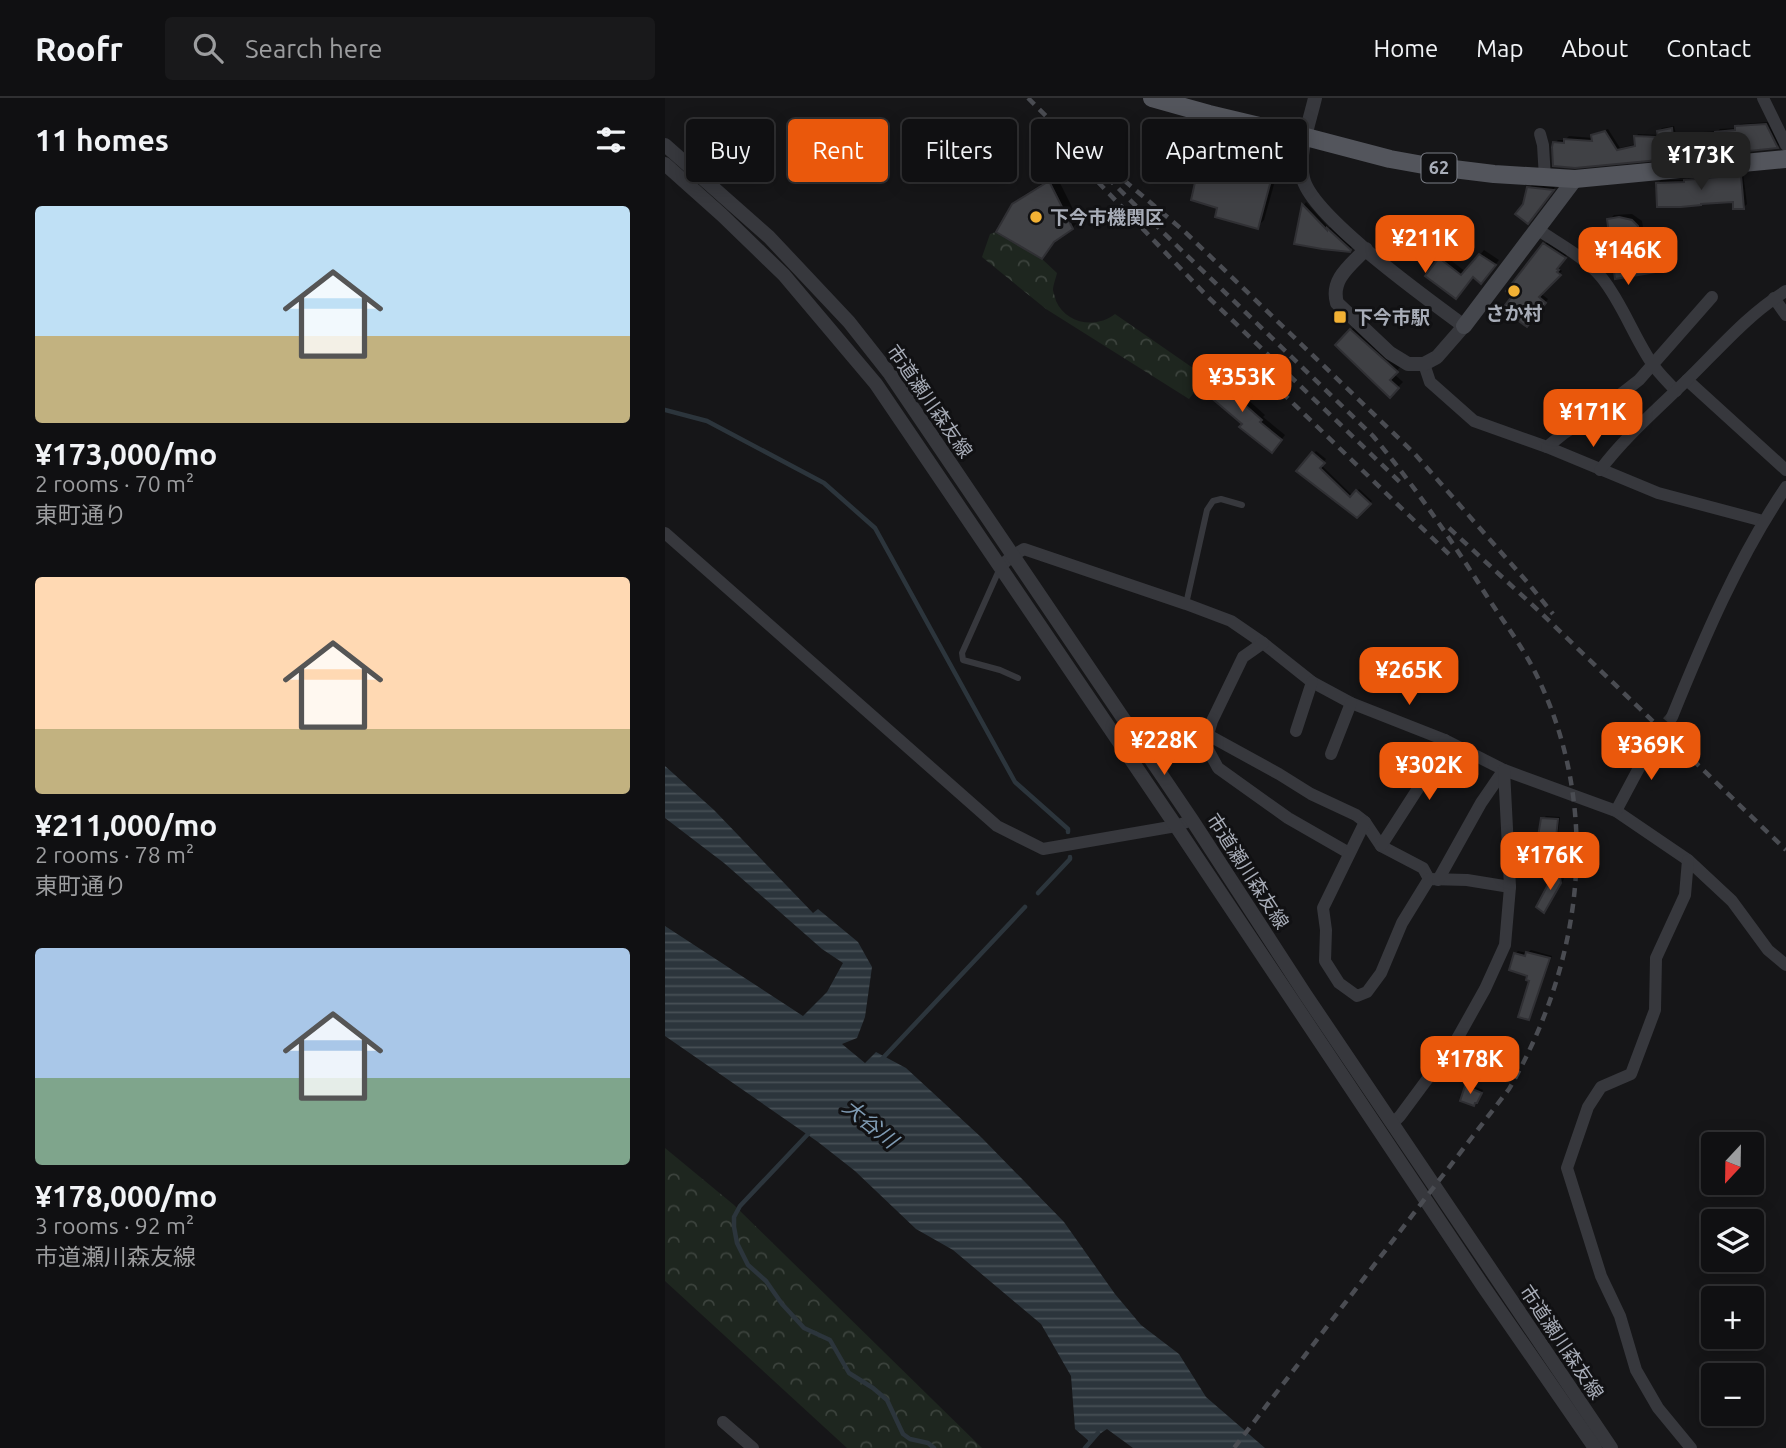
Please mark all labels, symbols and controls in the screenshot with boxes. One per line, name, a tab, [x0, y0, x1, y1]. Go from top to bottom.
search box	[165, 17, 655, 80]
icon: search	[189, 29, 227, 67]
text: Roofr	[35, 30, 123, 67]
text: Search here	[245, 34, 382, 63]
text: Home	[1373, 35, 1438, 62]
text: Map	[1476, 35, 1523, 62]
text: About	[1561, 35, 1628, 62]
text: Contact	[1666, 35, 1751, 62]
chip: Buy	[686, 119, 774, 182]
chip: Rent	[788, 119, 888, 182]
chip: Filters	[902, 119, 1017, 182]
chip: New	[1031, 119, 1128, 182]
chip: Apartment	[1142, 119, 1307, 182]
icon: filters	[592, 121, 630, 159]
text: 11 homes	[35, 123, 169, 157]
pin: ¥173K	[1652, 132, 1750, 192]
text: ¥173K	[1667, 142, 1735, 167]
road number: 62	[1421, 154, 1457, 182]
place label: 下今市機関区	[1050, 206, 1164, 228]
marker: 下今市機関区	[1028, 209, 1044, 225]
pin: ¥211K	[1376, 216, 1474, 275]
text: ¥211K	[1391, 225, 1459, 250]
pin: ¥146K	[1579, 228, 1677, 287]
text: ¥146K	[1594, 237, 1662, 262]
icon: home	[270, 251, 396, 377]
marker: さか村	[1506, 283, 1522, 299]
place label: さか村	[1485, 302, 1543, 324]
place label: 下今市駅	[1354, 306, 1430, 328]
marker: 下今市駅	[1332, 309, 1348, 325]
street label: 市道瀬川森友線	[883, 340, 977, 462]
pin: ¥353K	[1193, 354, 1291, 414]
text: ¥353K	[1208, 364, 1276, 389]
pin: ¥171K	[1544, 390, 1642, 449]
text: ¥171K	[1559, 399, 1627, 424]
text: ¥173,000/mo	[35, 437, 217, 471]
text: 2 rooms · 70 m²	[35, 471, 194, 496]
text: 東町通り	[35, 502, 127, 527]
icon: home	[270, 622, 396, 748]
pin: ¥265K	[1360, 648, 1458, 707]
text: ¥265K	[1375, 657, 1443, 682]
pin: ¥228K	[1115, 718, 1213, 777]
pin: ¥369K	[1602, 722, 1700, 782]
text: ¥228K	[1130, 727, 1198, 752]
text: ¥369K	[1617, 732, 1685, 757]
pin: ¥302K	[1380, 742, 1478, 802]
text: ¥302K	[1395, 752, 1463, 777]
text: ¥211,000/mo	[35, 808, 217, 842]
street label: 市道瀬川森友線	[1203, 809, 1293, 933]
pin: ¥176K	[1501, 832, 1599, 892]
text: 2 rooms · 78 m²	[35, 842, 194, 867]
text: ¥176K	[1516, 842, 1584, 867]
text: 東町通り	[35, 873, 127, 898]
icon: home	[270, 993, 396, 1119]
pin: ¥178K	[1421, 1037, 1519, 1096]
text: ¥178K	[1436, 1046, 1504, 1071]
water label: 大谷川	[839, 1094, 904, 1154]
north arrow	[1701, 1132, 1764, 1195]
map controls	[1701, 1132, 1764, 1426]
text: ¥178,000/mo	[35, 1179, 217, 1213]
button: layers	[1701, 1209, 1764, 1272]
text: 3 rooms · 92 m²	[35, 1213, 194, 1238]
text: 市道瀬川森友線	[35, 1244, 196, 1269]
street label: 市道瀬川森友線	[1516, 1281, 1608, 1403]
button: +	[1701, 1286, 1764, 1349]
button: −	[1701, 1363, 1764, 1426]

